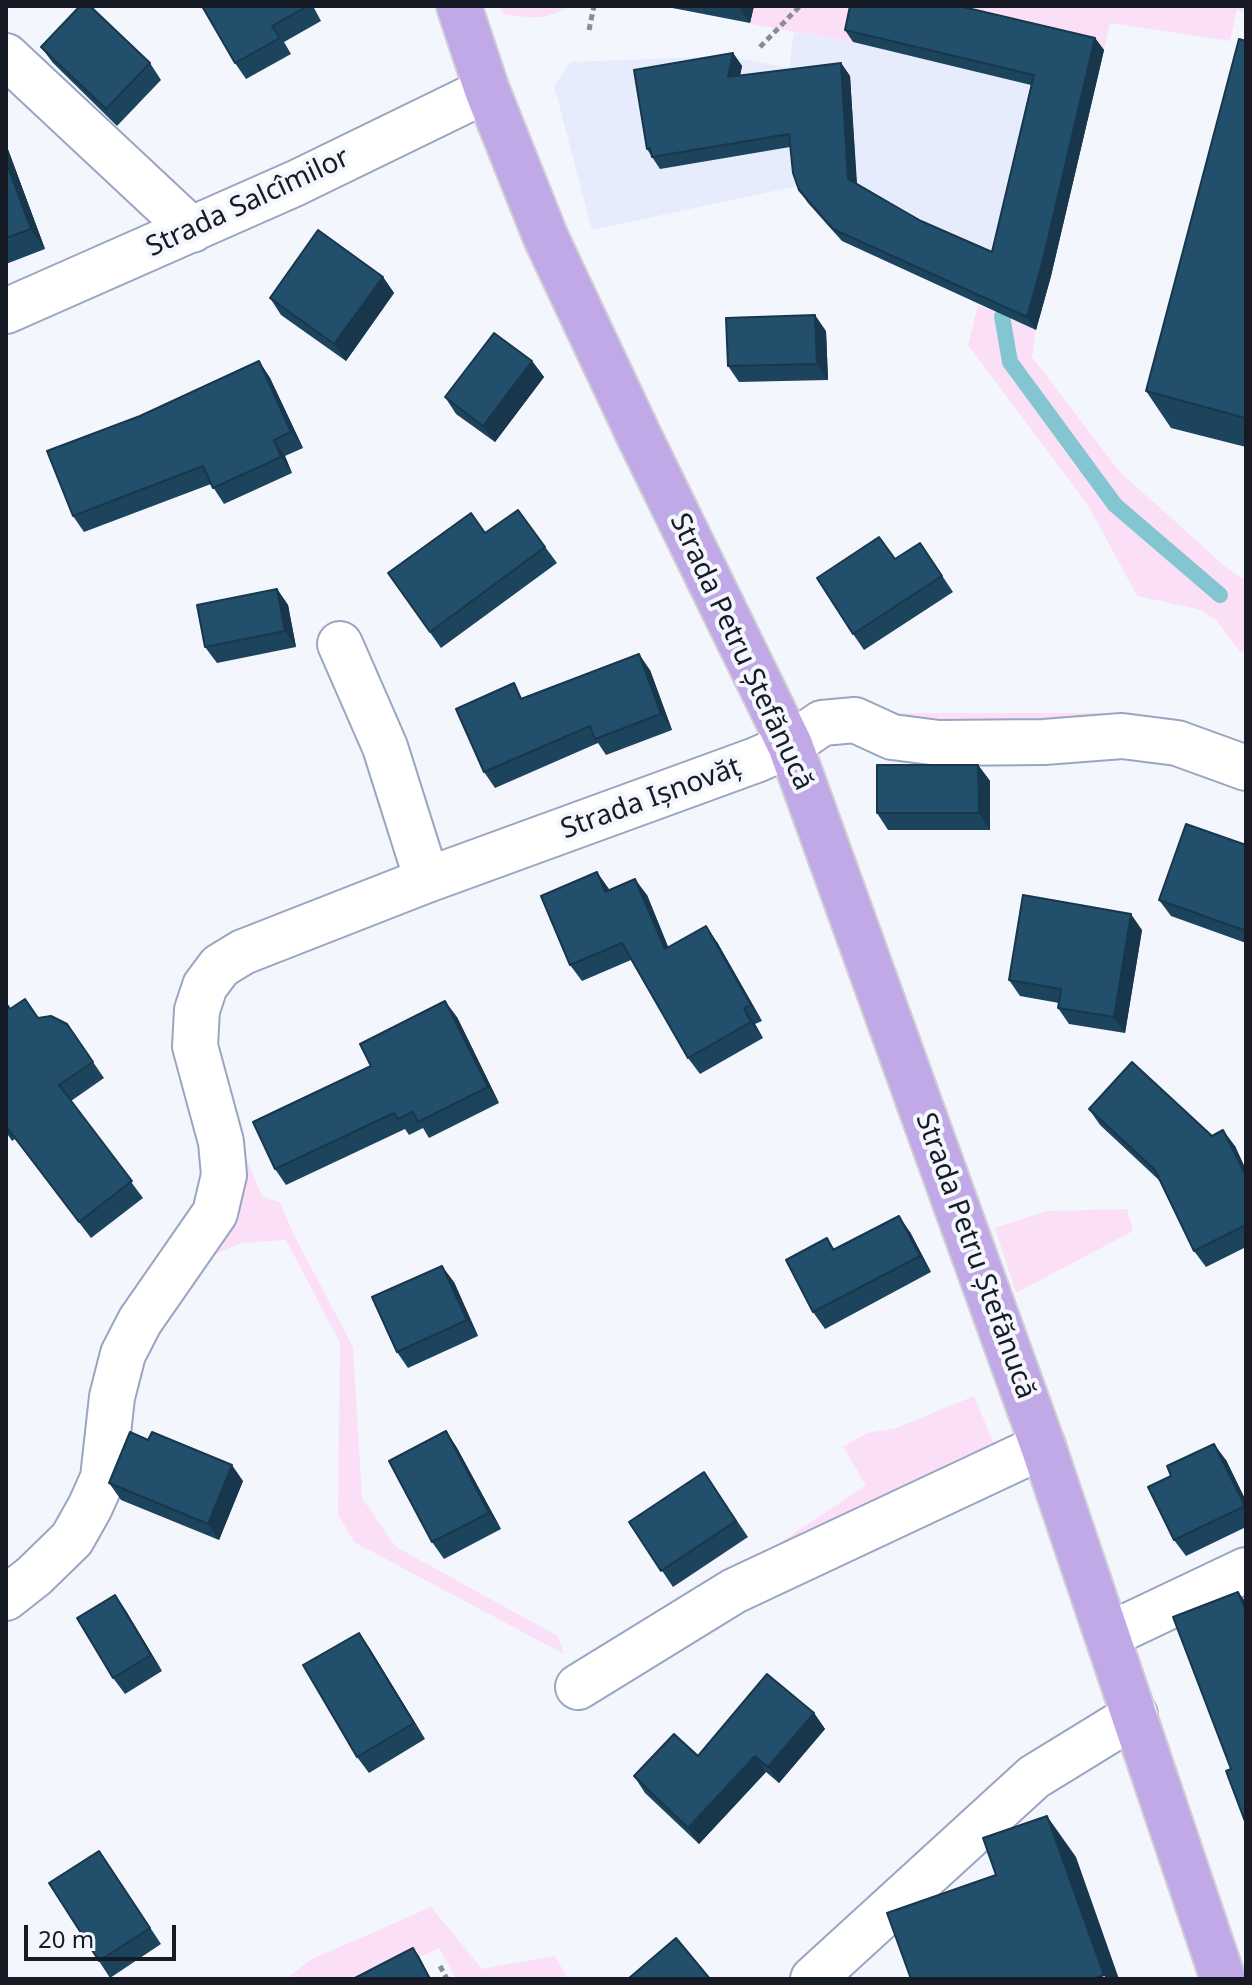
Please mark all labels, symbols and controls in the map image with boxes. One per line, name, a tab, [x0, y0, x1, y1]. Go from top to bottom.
street label: Strada Salcîmilor	[141, 141, 355, 265]
street label: Strada Petru Ștefănucă	[662, 508, 820, 796]
street label: Strada Ișnovăț	[556, 751, 746, 847]
street label: Strada Petru Ștefănucă	[908, 1108, 1042, 1404]
scale bar	[28, 1909, 180, 1959]
text: 20 m	[38, 1922, 94, 1955]

